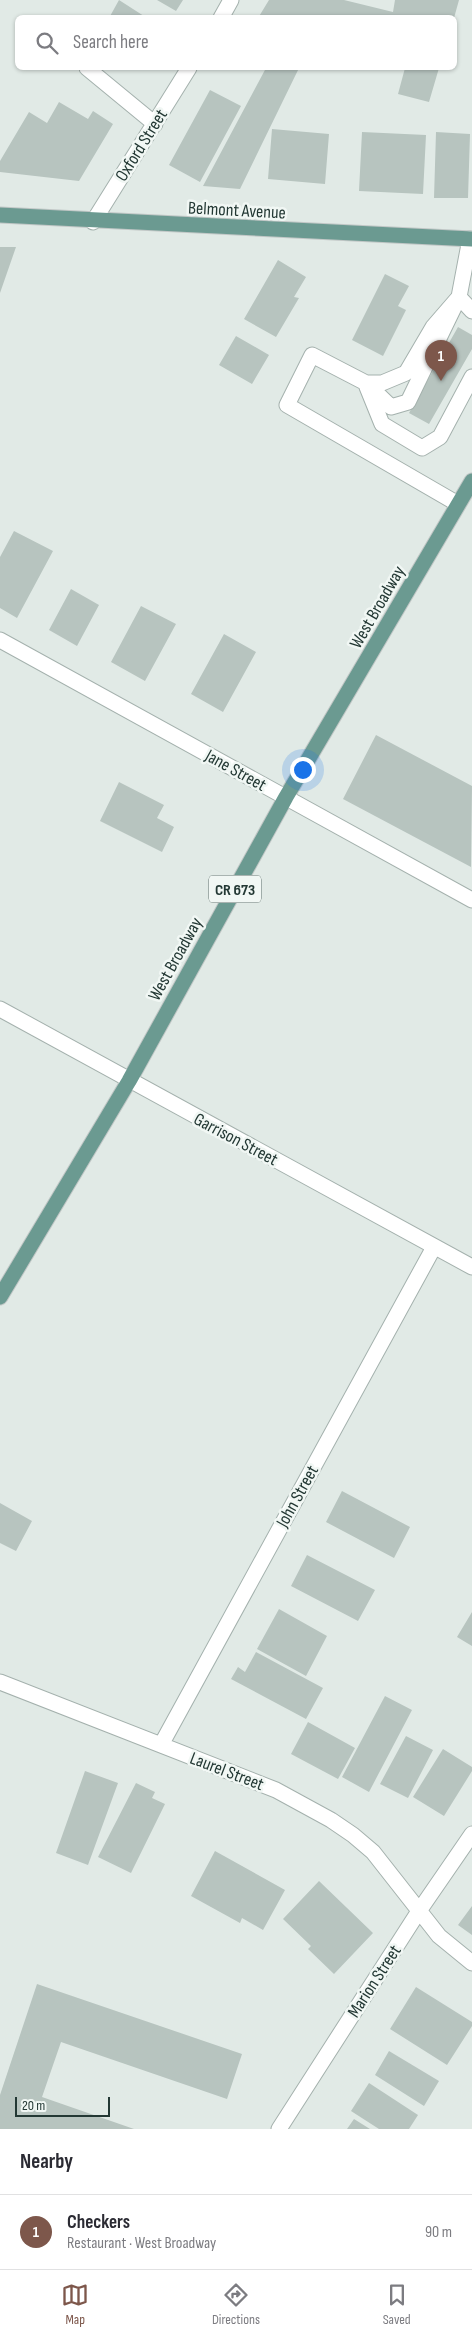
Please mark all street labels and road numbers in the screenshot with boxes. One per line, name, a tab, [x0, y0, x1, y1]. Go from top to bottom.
street label: Oxford Street	[111, 105, 172, 185]
street label: Belmont Avenue	[188, 197, 286, 224]
street label: West Broadway	[345, 562, 410, 652]
street label: Jane Street	[201, 745, 270, 796]
road number: CR 673	[209, 876, 261, 902]
street label: West Broadway	[144, 914, 207, 1005]
street label: Garrison Street	[190, 1109, 282, 1171]
street label: John Street	[271, 1461, 323, 1532]
street label: Laurel Street	[187, 1748, 267, 1795]
street label: Marion Street	[343, 1941, 406, 2021]

